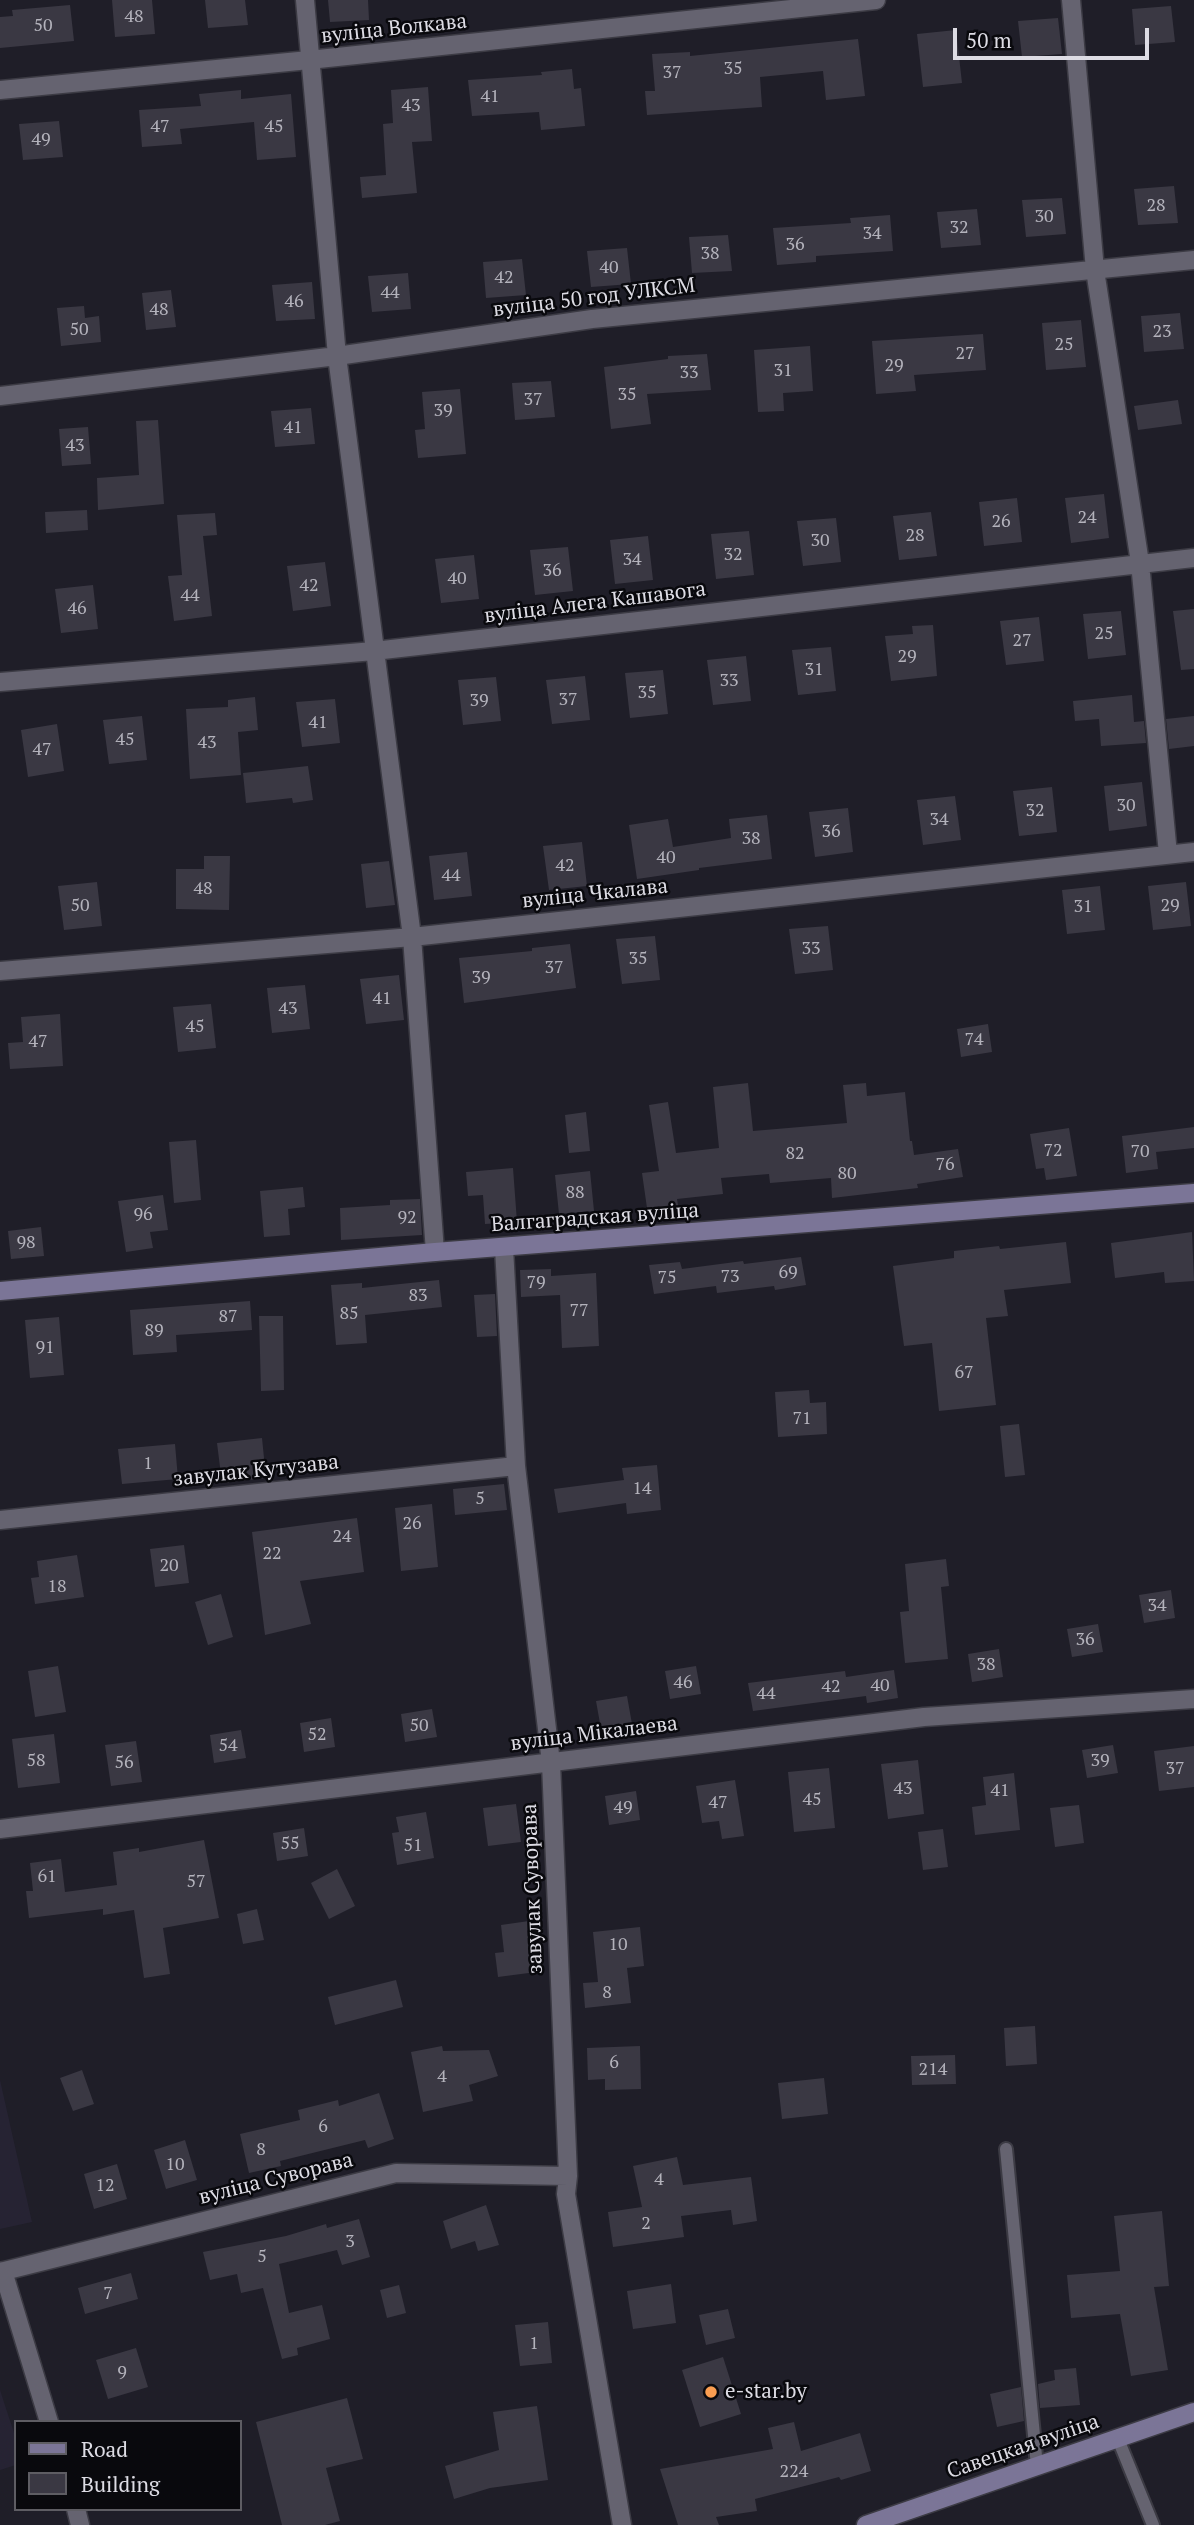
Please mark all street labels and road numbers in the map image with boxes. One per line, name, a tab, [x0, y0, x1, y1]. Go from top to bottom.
street label: вуліца Волкава	[320, 9, 468, 49]
street label: вуліца 50 год УЛКСМ	[491, 273, 697, 323]
street label: вуліца Алега Кашавога	[483, 577, 707, 629]
street label: вуліца Чкалава	[521, 874, 669, 914]
street label: Валгаградская вуліца	[490, 1198, 700, 1238]
street label: завулак Кутузава	[172, 1450, 340, 1492]
street label: вуліца Мікалаева	[509, 1711, 679, 1757]
street label: завулак Суворава	[517, 1803, 549, 1975]
street label: вуліца Суворава	[196, 2148, 356, 2210]
street label: Савецкая вуліца	[944, 2409, 1102, 2485]

